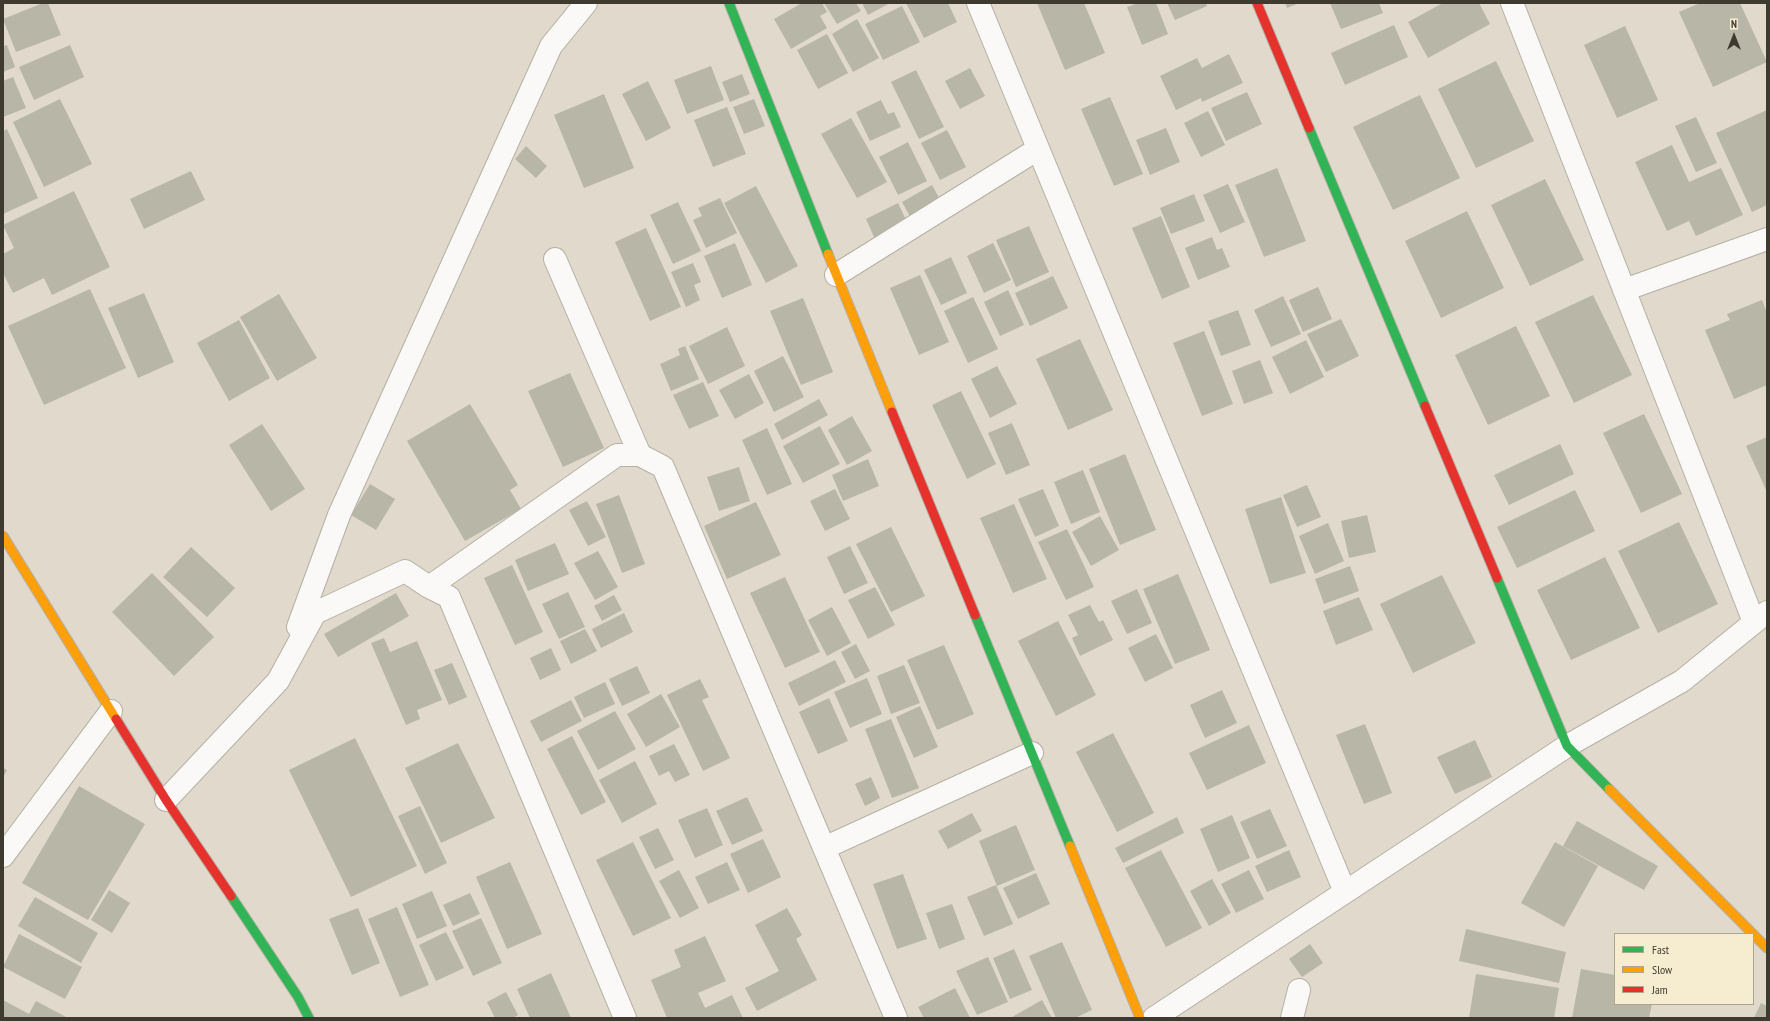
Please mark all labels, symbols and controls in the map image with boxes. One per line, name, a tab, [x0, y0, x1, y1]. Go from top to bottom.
north arrow	[1714, 16, 1754, 56]
text: N	[1731, 17, 1737, 31]
legend	[1614, 933, 1754, 1005]
text: Fast	[1652, 942, 1669, 957]
text: Slow	[1652, 962, 1672, 977]
text: Jam	[1652, 982, 1668, 997]

